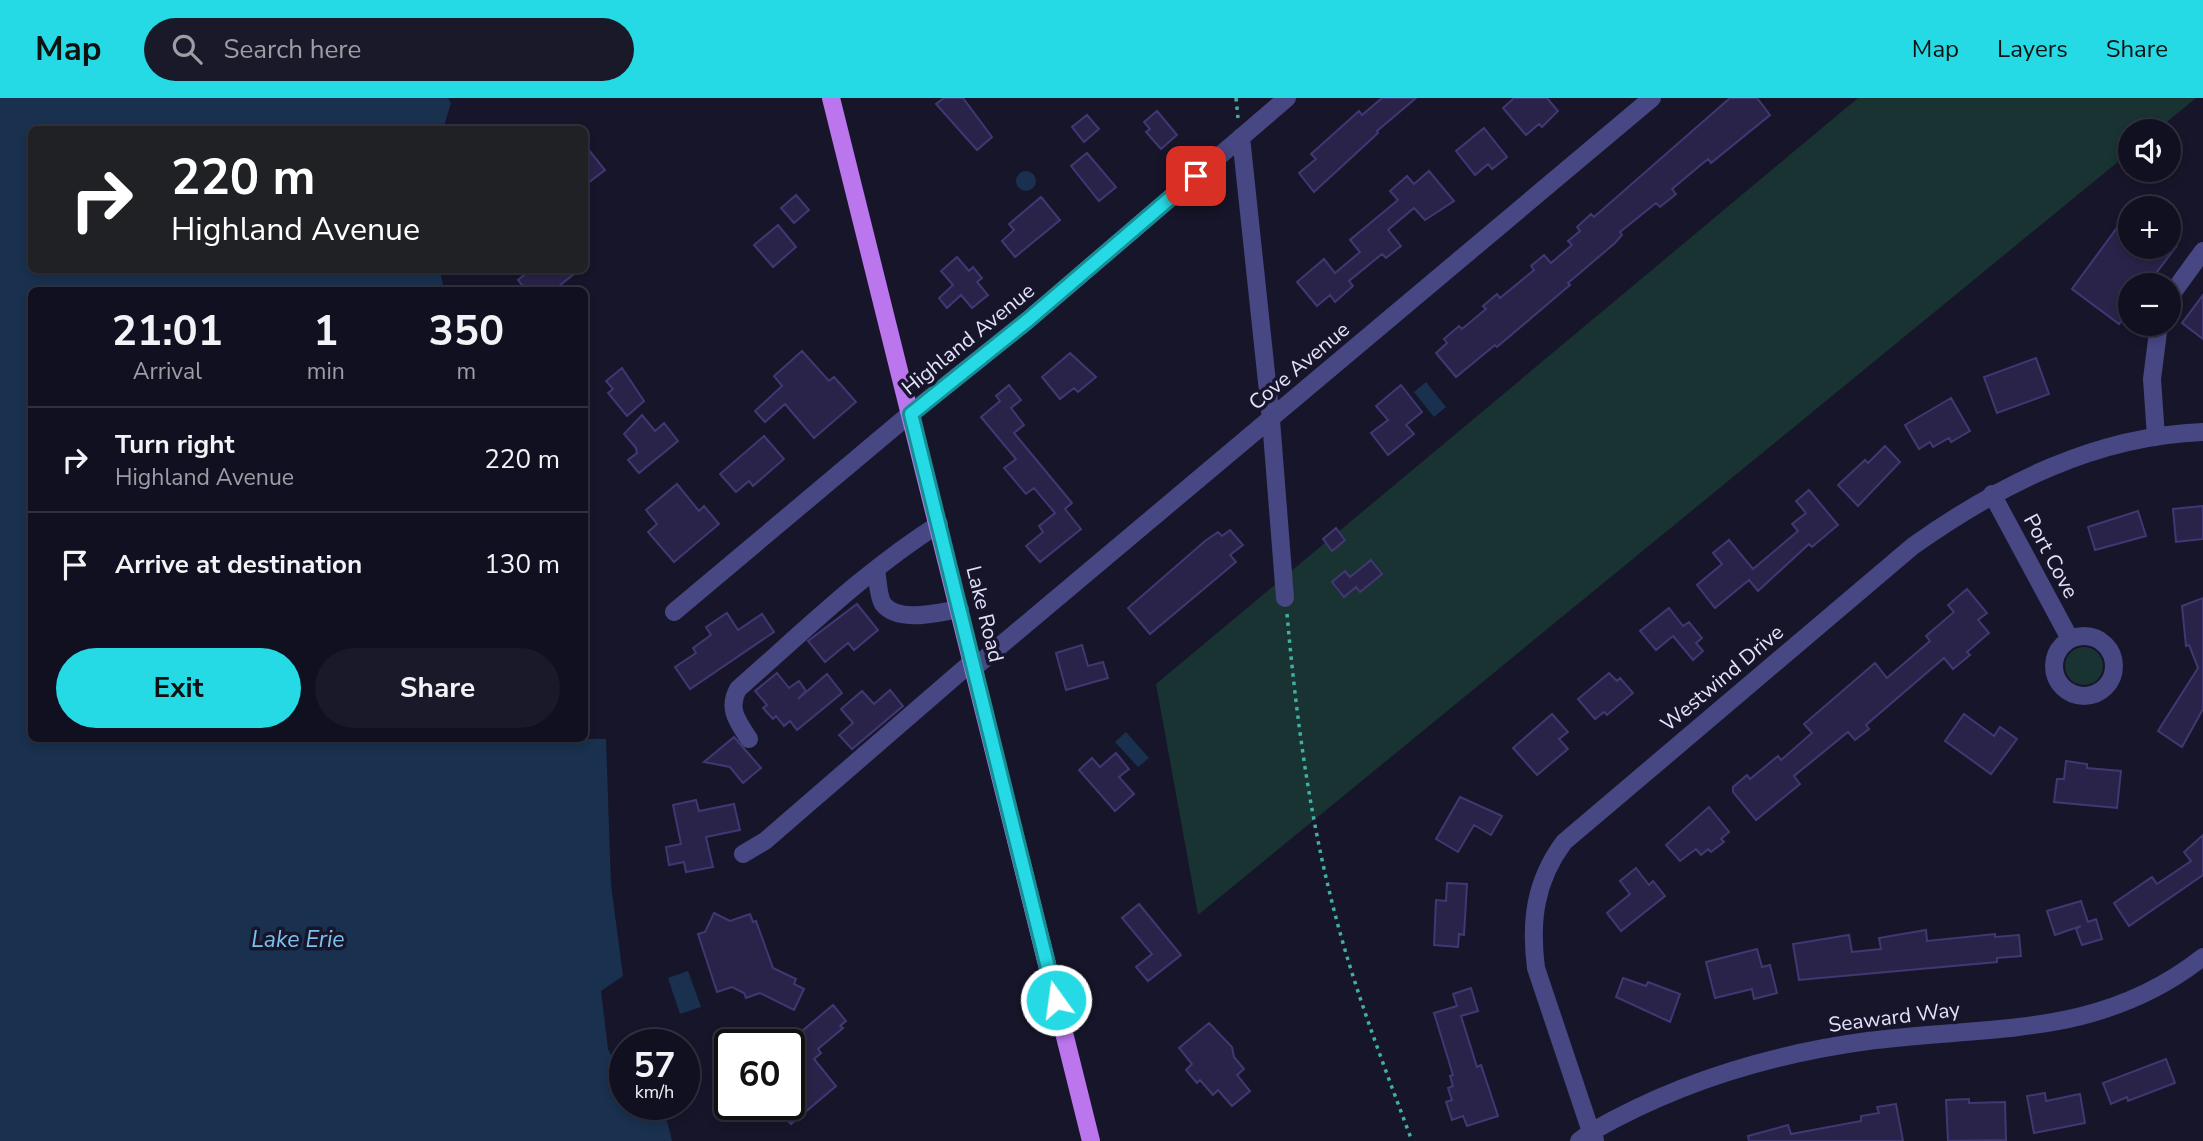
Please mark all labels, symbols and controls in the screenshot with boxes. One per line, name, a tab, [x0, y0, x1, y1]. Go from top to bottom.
search box	[144, 18, 634, 81]
text: Map	[35, 27, 102, 72]
icon: search	[168, 30, 206, 68]
text: Search here	[224, 32, 361, 67]
text: Map	[1912, 33, 1959, 65]
text: Layers	[1997, 33, 2068, 65]
text: Share	[2106, 33, 2168, 65]
map controls	[2118, 119, 2181, 336]
button: sound	[2118, 119, 2181, 182]
text: 220 m	[171, 144, 315, 211]
pin	[1166, 146, 1226, 206]
icon: right	[56, 154, 147, 245]
icon: arrive	[1177, 157, 1215, 195]
button: +	[2118, 196, 2181, 259]
text: Highland Avenue	[171, 208, 420, 251]
button: −	[2118, 273, 2181, 336]
street label: Highland Avenue	[896, 277, 1040, 401]
text: 21:01	[112, 303, 223, 360]
text: 1	[313, 303, 338, 360]
text: 350	[429, 303, 504, 360]
street label: Cove Avenue	[1243, 316, 1355, 416]
text: Arrival	[133, 356, 202, 387]
text: min	[307, 356, 345, 387]
text: m	[457, 356, 476, 387]
text: Turn right	[115, 427, 234, 462]
icon: right	[56, 441, 94, 479]
text: 220 m	[484, 442, 560, 477]
text: Highland Avenue	[115, 462, 294, 493]
street label: Port Cove	[2017, 509, 2085, 603]
icon: arrive	[56, 546, 94, 584]
text: Arrive at destination	[115, 547, 362, 582]
text: 130 m	[484, 547, 560, 582]
street label: Lake Road	[960, 563, 1010, 665]
street label: Westwind Drive	[1655, 618, 1789, 738]
button: Exit	[56, 648, 301, 728]
button: Share	[315, 648, 560, 728]
water label: Lake Erie	[251, 924, 345, 955]
position arrow	[1019, 963, 1093, 1037]
street label: Seaward Way	[1827, 995, 1962, 1039]
speed limit sign: 60	[714, 1029, 805, 1120]
text: 57	[633, 1042, 676, 1089]
text: km/h	[635, 1080, 674, 1104]

